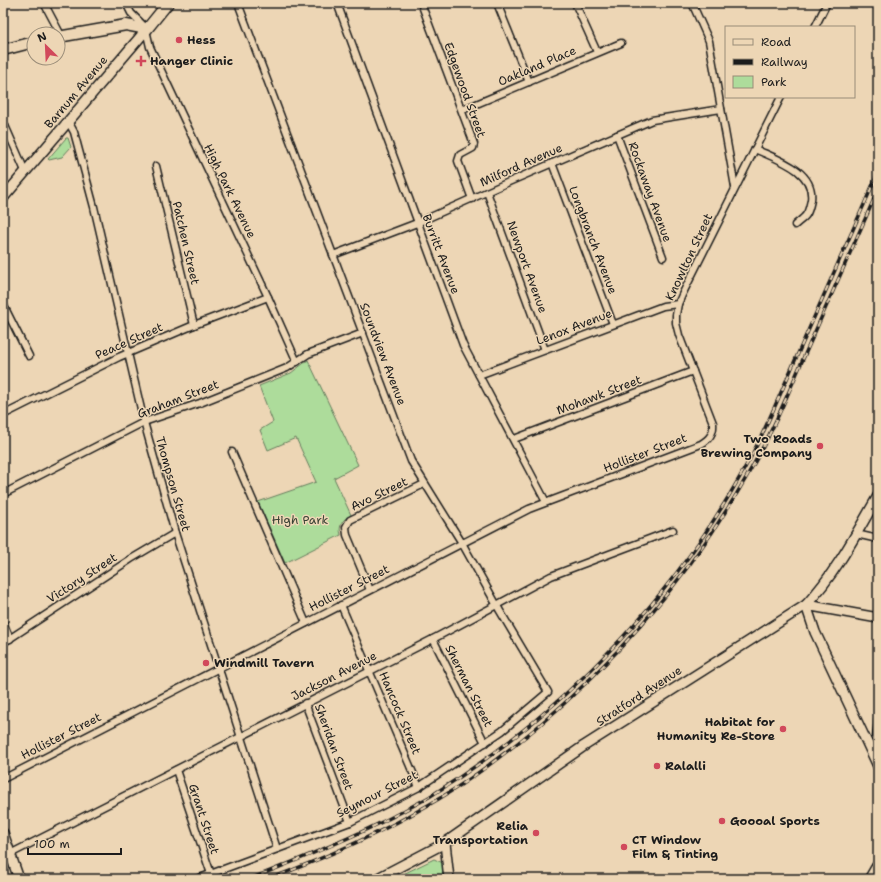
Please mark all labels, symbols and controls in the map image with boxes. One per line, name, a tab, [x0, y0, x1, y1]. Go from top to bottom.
north arrow	[26, 26, 66, 66]
legend	[725, 26, 855, 98]
text: N	[35, 29, 49, 46]
place label: Hess	[187, 32, 216, 48]
text: Road	[761, 34, 792, 50]
marker: Hess	[174, 35, 184, 45]
street label: Edgewood Street	[440, 40, 490, 140]
street label: Oakland Place	[496, 42, 579, 90]
street label: Barnum Avenue	[41, 52, 111, 132]
place label: Hanger Clinic	[150, 53, 233, 69]
text: Railway	[761, 54, 808, 70]
marker: Hanger Clinic	[135, 55, 147, 67]
text: Park	[761, 74, 787, 90]
street label: Milford Avenue	[477, 140, 565, 190]
street label: Rockaway Avenue	[624, 140, 676, 245]
street label: High Park Avenue	[200, 141, 260, 241]
street label: Longbranch Avenue	[565, 184, 621, 296]
street label: Patchen Street	[169, 200, 203, 286]
street label: Knowlton Street	[662, 211, 716, 303]
street label: Burritt Avenue	[418, 212, 464, 296]
street label: Newport Avenue	[503, 219, 551, 315]
street label: Soundview Avenue	[356, 301, 410, 408]
street label: Lenox Avenue	[534, 305, 614, 349]
street label: Peace Street	[93, 319, 165, 363]
street label: Mohawk Street	[554, 371, 644, 419]
street label: Graham Street	[135, 376, 221, 422]
street label: Hollister Street	[601, 430, 689, 476]
place label: Two Roads Brewing Company	[701, 431, 812, 461]
street label: Thompson Street	[152, 435, 194, 533]
marker: Two Roads Brewing Company	[815, 441, 825, 451]
street label: Avo Street	[348, 473, 410, 515]
park label: High Park	[272, 512, 328, 528]
street label: Victory Street	[44, 549, 120, 607]
street label: Hollister Street	[306, 561, 392, 615]
street label: Sherman Street	[441, 642, 497, 730]
street label: Jackson Avenue	[289, 647, 380, 704]
place label: Windmill Tavern	[214, 655, 314, 671]
marker: Windmill Tavern	[201, 658, 211, 668]
street label: Stratford Avenue	[593, 662, 685, 730]
street label: Hancock Street	[375, 669, 425, 757]
street label: Sheridan Street	[311, 702, 357, 792]
street label: Hollister Street	[18, 709, 104, 763]
place label: Habitat for Humanity Re-Store	[657, 714, 776, 744]
marker: Habitat for Humanity Re-Store	[778, 724, 788, 734]
place label: Ralalli	[665, 758, 706, 774]
marker: Ralalli	[652, 761, 662, 771]
street label: Seymour Street	[334, 767, 420, 821]
street label: Grant Street	[185, 782, 223, 856]
place label: Goooal Sports	[730, 813, 820, 829]
marker: Goooal Sports	[717, 816, 727, 826]
place label: Relia Transportation	[433, 818, 529, 848]
marker: Relia Transportation	[531, 828, 541, 838]
scale bar	[28, 830, 121, 856]
place label: CT Window Film & Tinting	[632, 832, 718, 862]
text: 100 m	[34, 836, 70, 852]
marker: CT Window Film & Tinting	[619, 842, 629, 852]

